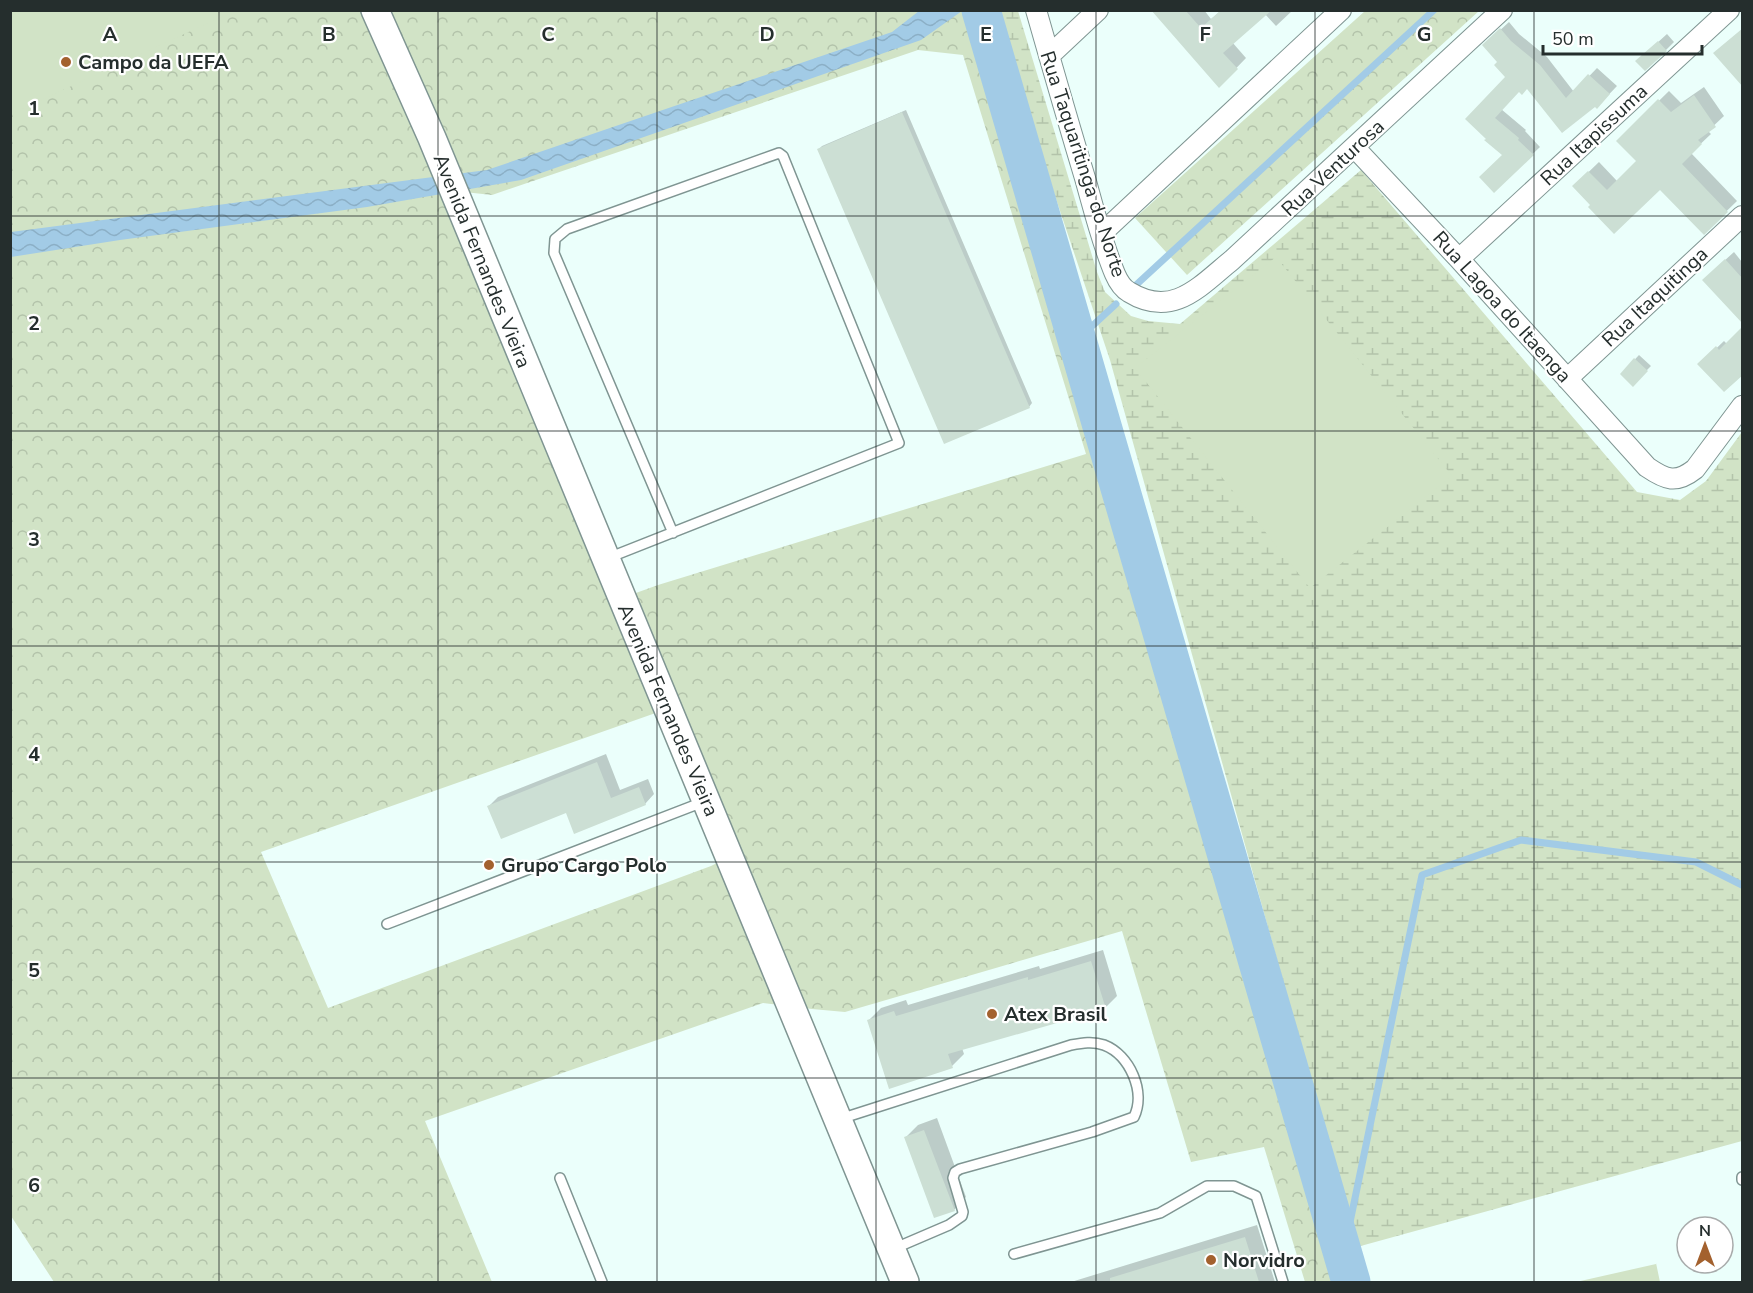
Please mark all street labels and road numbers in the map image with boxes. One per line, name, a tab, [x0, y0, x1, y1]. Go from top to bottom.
street label: Rua Taquaritinga do Norte	[1034, 47, 1132, 281]
street label: Rua Itapissuma	[1534, 78, 1654, 192]
street label: Rua Venturosa	[1276, 113, 1390, 223]
street label: Avenida Fernandes Vieira	[427, 150, 537, 372]
street label: Rua Lagoa do Itaenga	[1427, 225, 1577, 389]
street label: Rua Itaquitinga	[1596, 241, 1714, 353]
street label: Avenida Fernandes Vieira	[611, 600, 725, 820]

